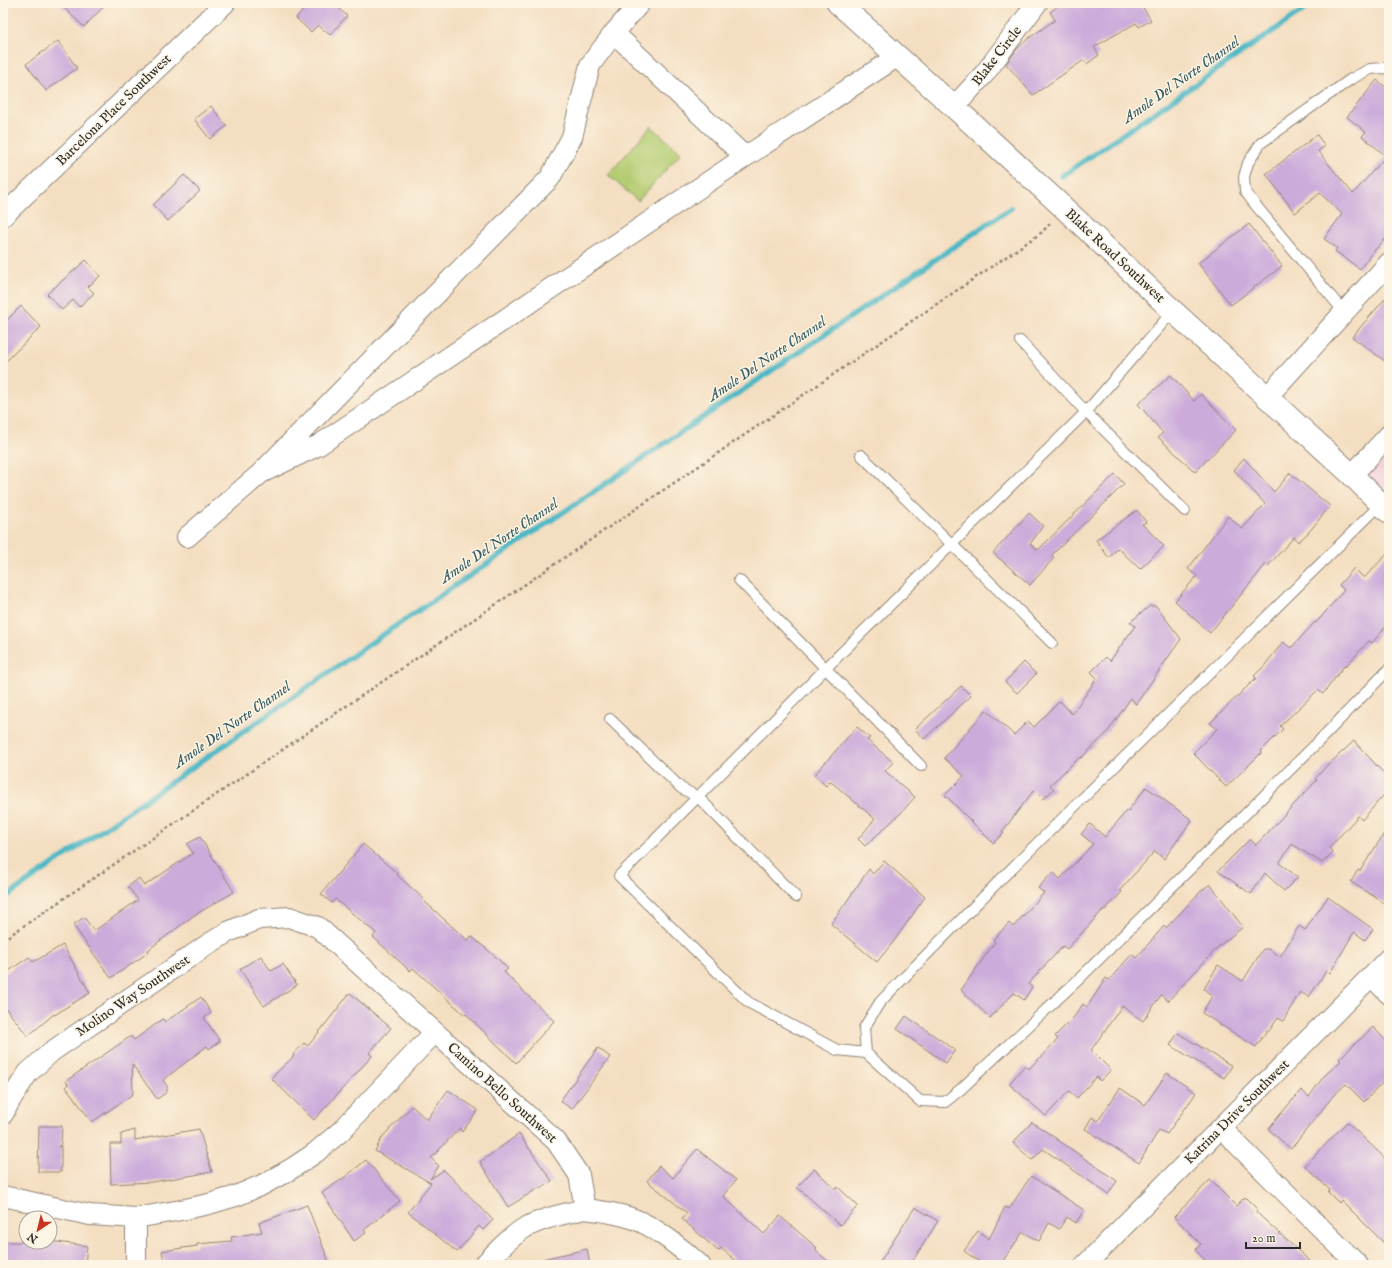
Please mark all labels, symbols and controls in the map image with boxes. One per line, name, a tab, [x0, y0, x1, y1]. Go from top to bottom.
street label: Blake Circle	[968, 22, 1026, 90]
water label: Amole Del Norte Channel	[1117, 32, 1244, 129]
street label: Barcelona Place Southwest	[53, 50, 176, 170]
street label: Blake Road Southwest	[1061, 205, 1169, 307]
water label: Amole Del Norte Channel	[703, 312, 831, 407]
water label: Amole Del Norte Channel	[435, 494, 563, 589]
water label: Amole Del Norte Channel	[168, 677, 295, 774]
street label: Molino Way Southwest	[73, 951, 194, 1041]
street label: Camino Bello Southwest	[443, 1039, 561, 1147]
street label: Katrina Drive Southwest	[1181, 1056, 1293, 1168]
north arrow	[18, 1210, 58, 1250]
scale bar	[1246, 1224, 1300, 1250]
text: N	[25, 1229, 42, 1246]
text: 20 m	[1252, 1231, 1275, 1246]

